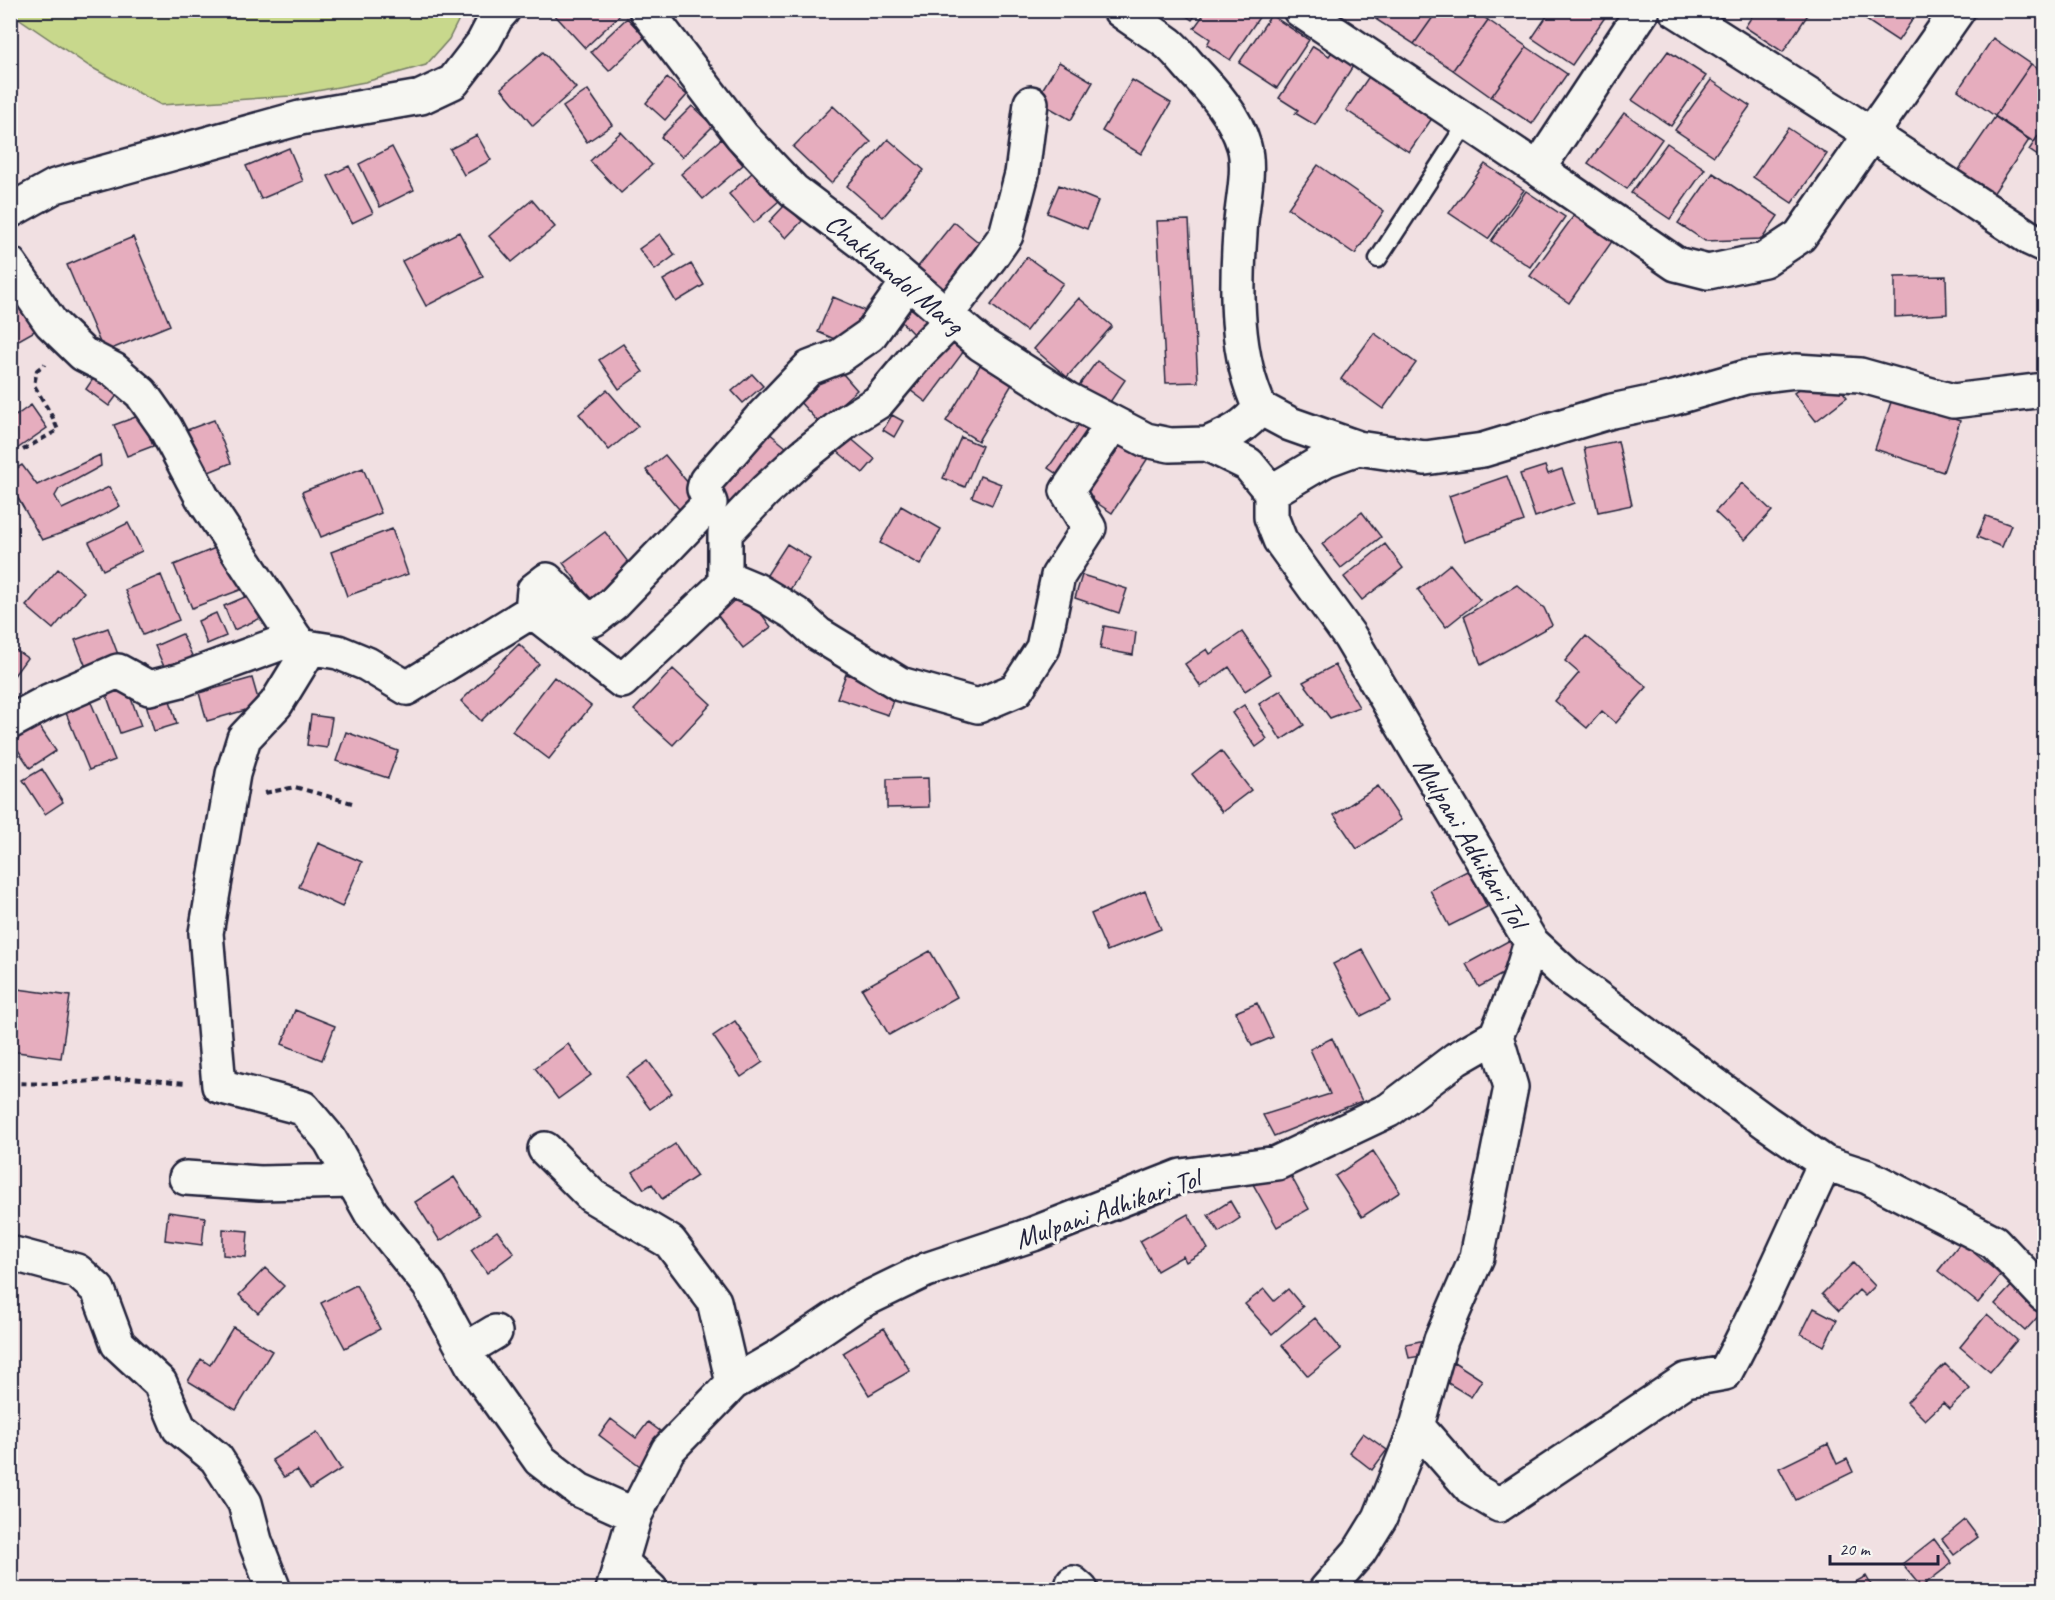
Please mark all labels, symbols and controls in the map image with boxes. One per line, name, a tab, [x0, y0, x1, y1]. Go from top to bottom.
street label: Chakhandol Marg	[818, 205, 973, 343]
street label: Mulpani Adhikari Tol	[1406, 750, 1538, 939]
street label: Mulpani Adhikari Tol	[1010, 1159, 1209, 1256]
scale bar	[1830, 1528, 1938, 1566]
text: 20 m	[1839, 1538, 1872, 1560]

